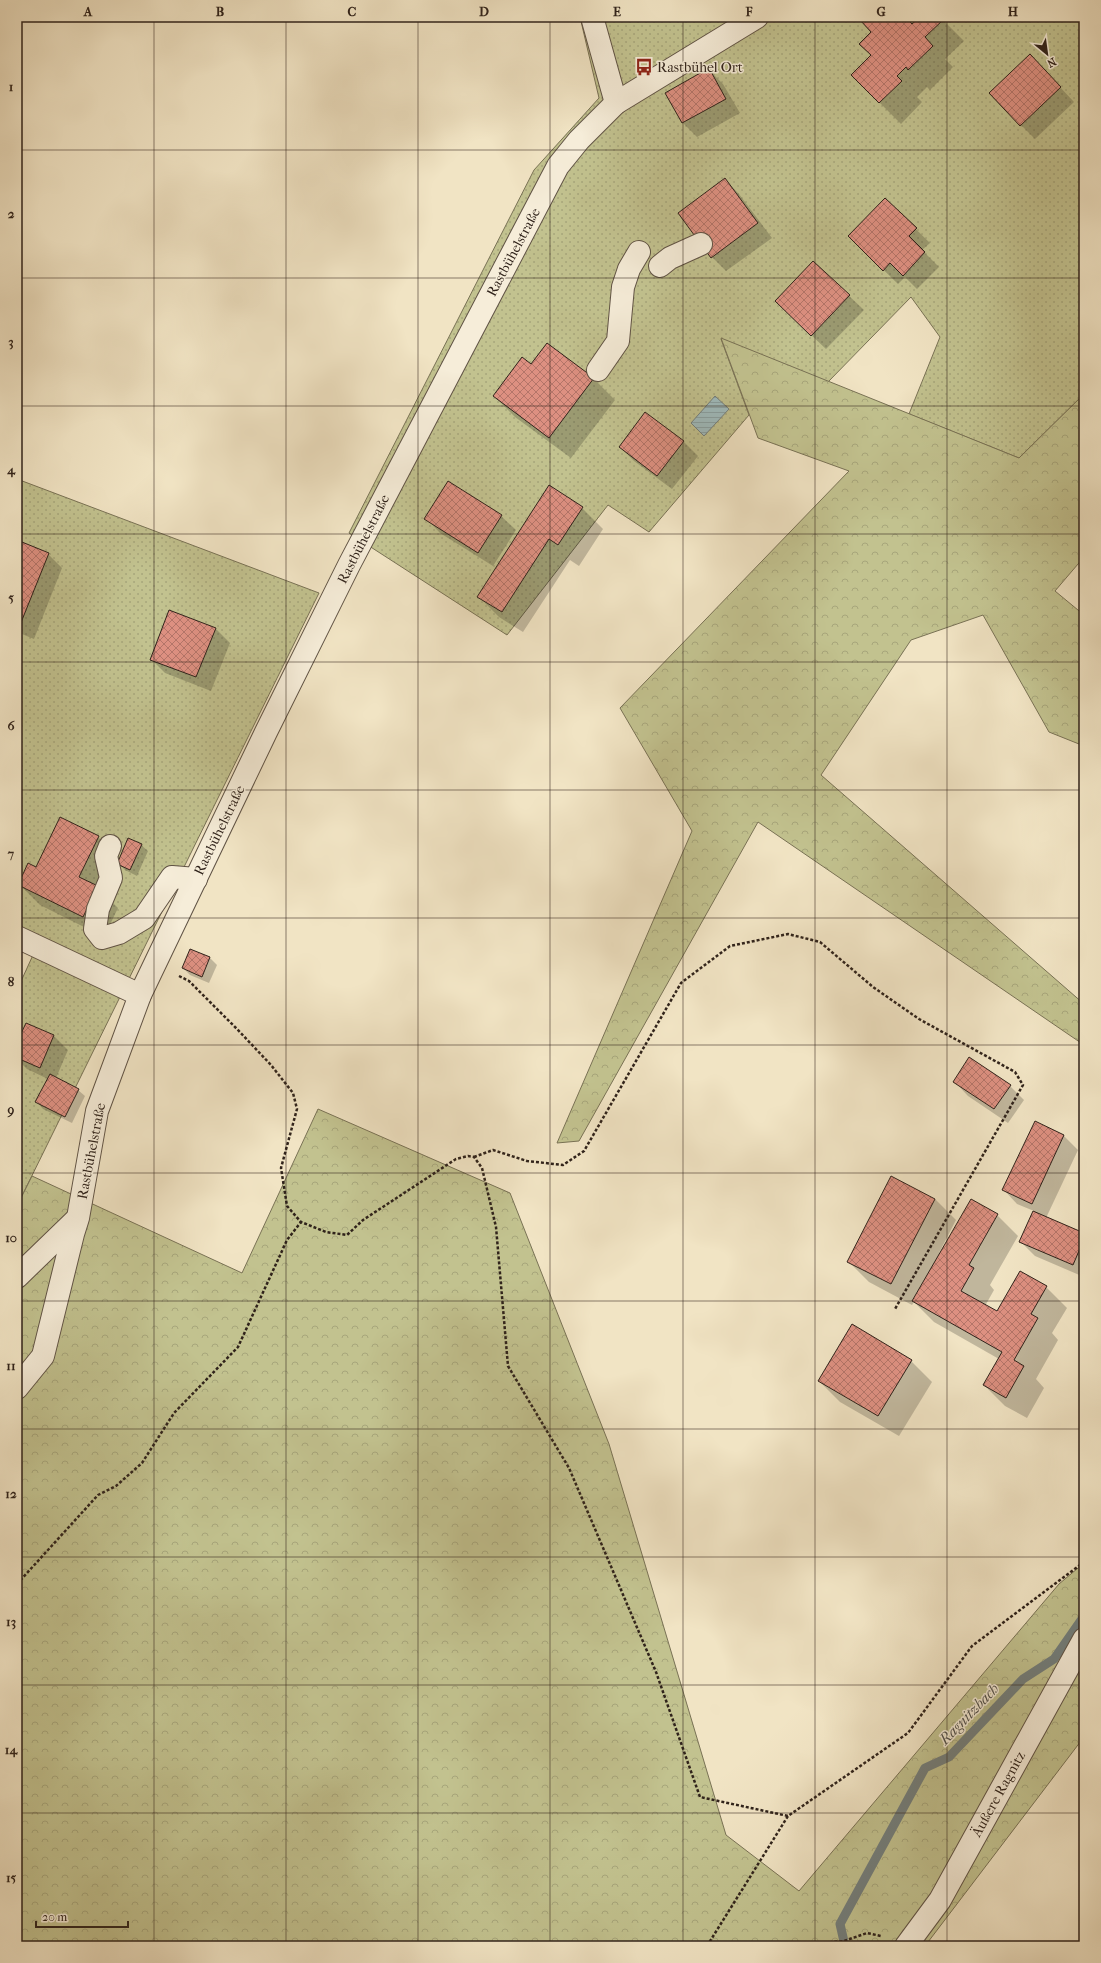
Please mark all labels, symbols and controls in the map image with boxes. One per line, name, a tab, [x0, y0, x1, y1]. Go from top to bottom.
text: A	[83, 4, 93, 19]
text: B	[216, 4, 225, 19]
text: C	[348, 4, 357, 19]
text: D	[479, 4, 489, 19]
text: E	[613, 4, 621, 19]
text: F	[745, 4, 753, 19]
text: G	[876, 4, 886, 19]
text: H	[1008, 4, 1019, 19]
north arrow	[1027, 34, 1067, 74]
text: N	[1044, 55, 1058, 70]
bus stop icon: Rastbühel Ort	[634, 57, 654, 77]
place label: Rastbühel Ort	[657, 59, 743, 76]
text: 1	[9, 79, 14, 94]
street label: Rastbühelstraße	[483, 205, 544, 299]
text: 2	[8, 206, 15, 221]
text: 3	[8, 334, 14, 350]
text: 4	[6, 462, 16, 478]
street label: Rastbühelstraße	[334, 492, 393, 587]
text: 5	[8, 590, 14, 605]
text: 6	[7, 718, 15, 733]
street label: Rastbühelstraße	[190, 782, 249, 878]
text: 7	[7, 846, 15, 861]
text: 8	[8, 974, 15, 989]
street label: Rastbühelstraße	[74, 1101, 109, 1201]
text: 9	[7, 1102, 15, 1118]
text: 10	[5, 1230, 17, 1245]
text: 11	[6, 1358, 16, 1373]
text: 12	[5, 1486, 17, 1501]
text: 13	[6, 1614, 16, 1630]
water label: Ragnitzbach	[935, 1680, 1003, 1749]
text: 14	[5, 1742, 18, 1758]
street label: Äußere Ragnitz	[967, 1749, 1029, 1841]
text: 15	[6, 1870, 16, 1885]
scale bar	[36, 1903, 128, 1929]
text: 20 m	[42, 1910, 67, 1924]

